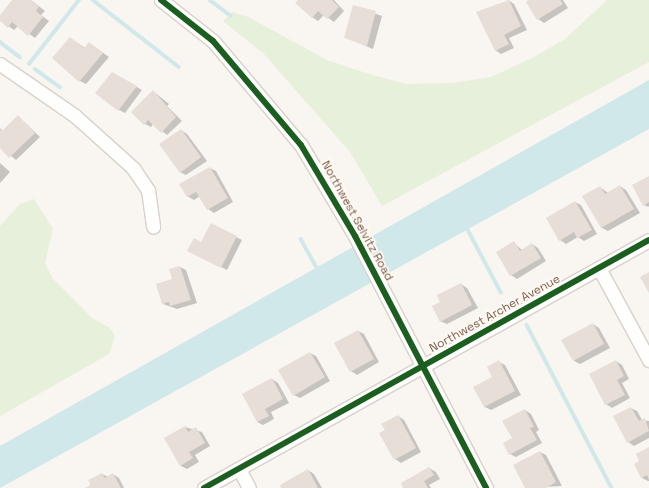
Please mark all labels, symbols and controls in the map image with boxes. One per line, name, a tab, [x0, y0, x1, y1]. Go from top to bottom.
street label: Northwest Selvitz Road	[318, 158, 396, 284]
street label: Northwest Archer Avenue	[427, 272, 563, 356]

